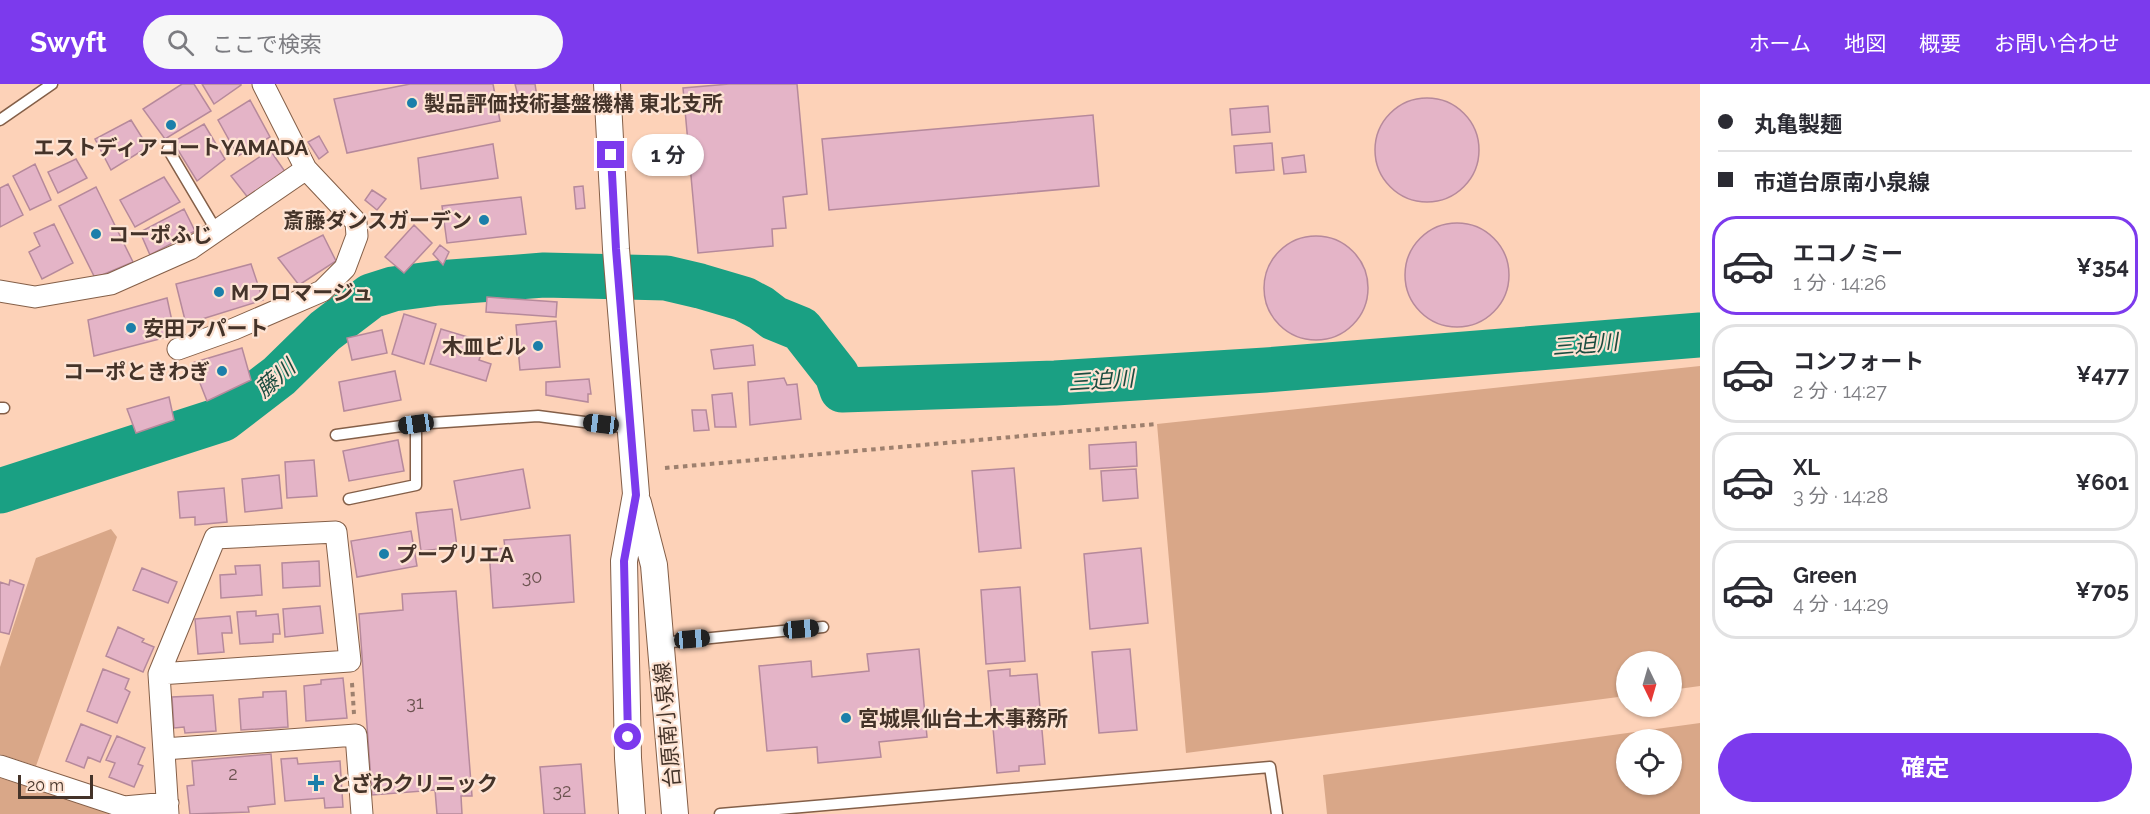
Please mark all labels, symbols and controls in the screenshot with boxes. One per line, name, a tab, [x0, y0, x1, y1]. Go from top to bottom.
search box	[143, 15, 563, 69]
text: Swyft	[30, 26, 107, 59]
icon: search	[164, 26, 197, 59]
text: ここで検索	[212, 31, 322, 57]
text: ホーム	[1749, 31, 1811, 56]
text: 地図	[1844, 31, 1886, 56]
text: 概要	[1919, 31, 1961, 56]
text: お問い合わせ	[1994, 31, 2120, 56]
place label: 製品評価技術基盤機構 東北支所	[424, 91, 723, 116]
marker: 製品評価技術基盤機構 東北支所	[405, 96, 419, 110]
text: 丸亀製麺	[1754, 111, 1842, 137]
marker: エストディアコートYAMADA	[164, 118, 178, 132]
callout: 1 分	[632, 134, 704, 176]
place label: エストディアコートYAMADA	[34, 135, 309, 160]
route end	[597, 141, 624, 168]
text: 1 分	[651, 143, 685, 167]
text: 市道台原南小泉線	[1754, 169, 1930, 195]
place label: 斎藤ダンスガーデン	[283, 208, 472, 233]
marker: 斎藤ダンスガーデン	[477, 213, 491, 227]
place label: コーポふじ	[108, 222, 213, 247]
marker: コーポふじ	[89, 227, 103, 241]
icon: car	[1721, 239, 1775, 293]
text: エコノミー	[1793, 240, 1903, 266]
text: ¥354	[2076, 253, 2129, 279]
text: 1 分 · 14:26	[1793, 271, 1886, 295]
place label: Mフロマージュ	[231, 280, 373, 305]
marker: Mフロマージュ	[212, 285, 226, 299]
place label: 安田アパート	[143, 316, 269, 341]
marker: 安田アパート	[124, 321, 138, 335]
water label: 三迫川	[1551, 328, 1621, 360]
place label: 木皿ビル	[442, 334, 526, 359]
marker: 木皿ビル	[531, 339, 545, 353]
icon: car	[1721, 347, 1775, 401]
text: コンフォート	[1793, 348, 1924, 374]
water label: 藤川	[250, 352, 302, 402]
place label: コーポときわぎ	[63, 359, 210, 384]
text: ¥477	[2076, 361, 2129, 387]
marker: コーポときわぎ	[215, 364, 229, 378]
water label: 三迫川	[1067, 365, 1137, 395]
text: 2 分 · 14:27	[1793, 379, 1887, 403]
car	[397, 413, 435, 435]
car	[582, 413, 620, 435]
text: XL	[1793, 454, 1820, 480]
icon: car	[1721, 455, 1775, 509]
text: ¥601	[2076, 469, 2129, 495]
text: 3 分 · 14:28	[1793, 484, 1888, 508]
place label: プープリエA	[396, 542, 515, 567]
marker: プープリエA	[377, 547, 391, 561]
text: Green	[1793, 562, 1857, 588]
icon: car	[1721, 563, 1775, 617]
house number: 30	[522, 566, 542, 587]
text: ¥705	[2075, 577, 2129, 603]
text: 4 分 · 14:29	[1793, 592, 1888, 616]
car	[782, 618, 820, 640]
car	[673, 628, 711, 650]
north arrow	[1616, 651, 1682, 717]
map controls	[1616, 651, 1682, 795]
street label: 台原南小泉線	[649, 661, 685, 789]
house number: 31	[406, 692, 424, 713]
place label: 宮城県仙台土木事務所	[858, 706, 1068, 731]
marker: 宮城県仙台土木事務所	[839, 711, 853, 725]
route start	[614, 723, 641, 750]
button: locate	[1616, 729, 1682, 795]
button: 確定	[1718, 733, 2132, 802]
house number: 2	[228, 763, 238, 784]
place label: とざわクリニック	[330, 771, 498, 796]
scale bar	[18, 772, 93, 800]
marker: とざわクリニック	[307, 774, 325, 792]
text: 20 m	[27, 776, 64, 795]
house number: 32	[553, 780, 572, 801]

